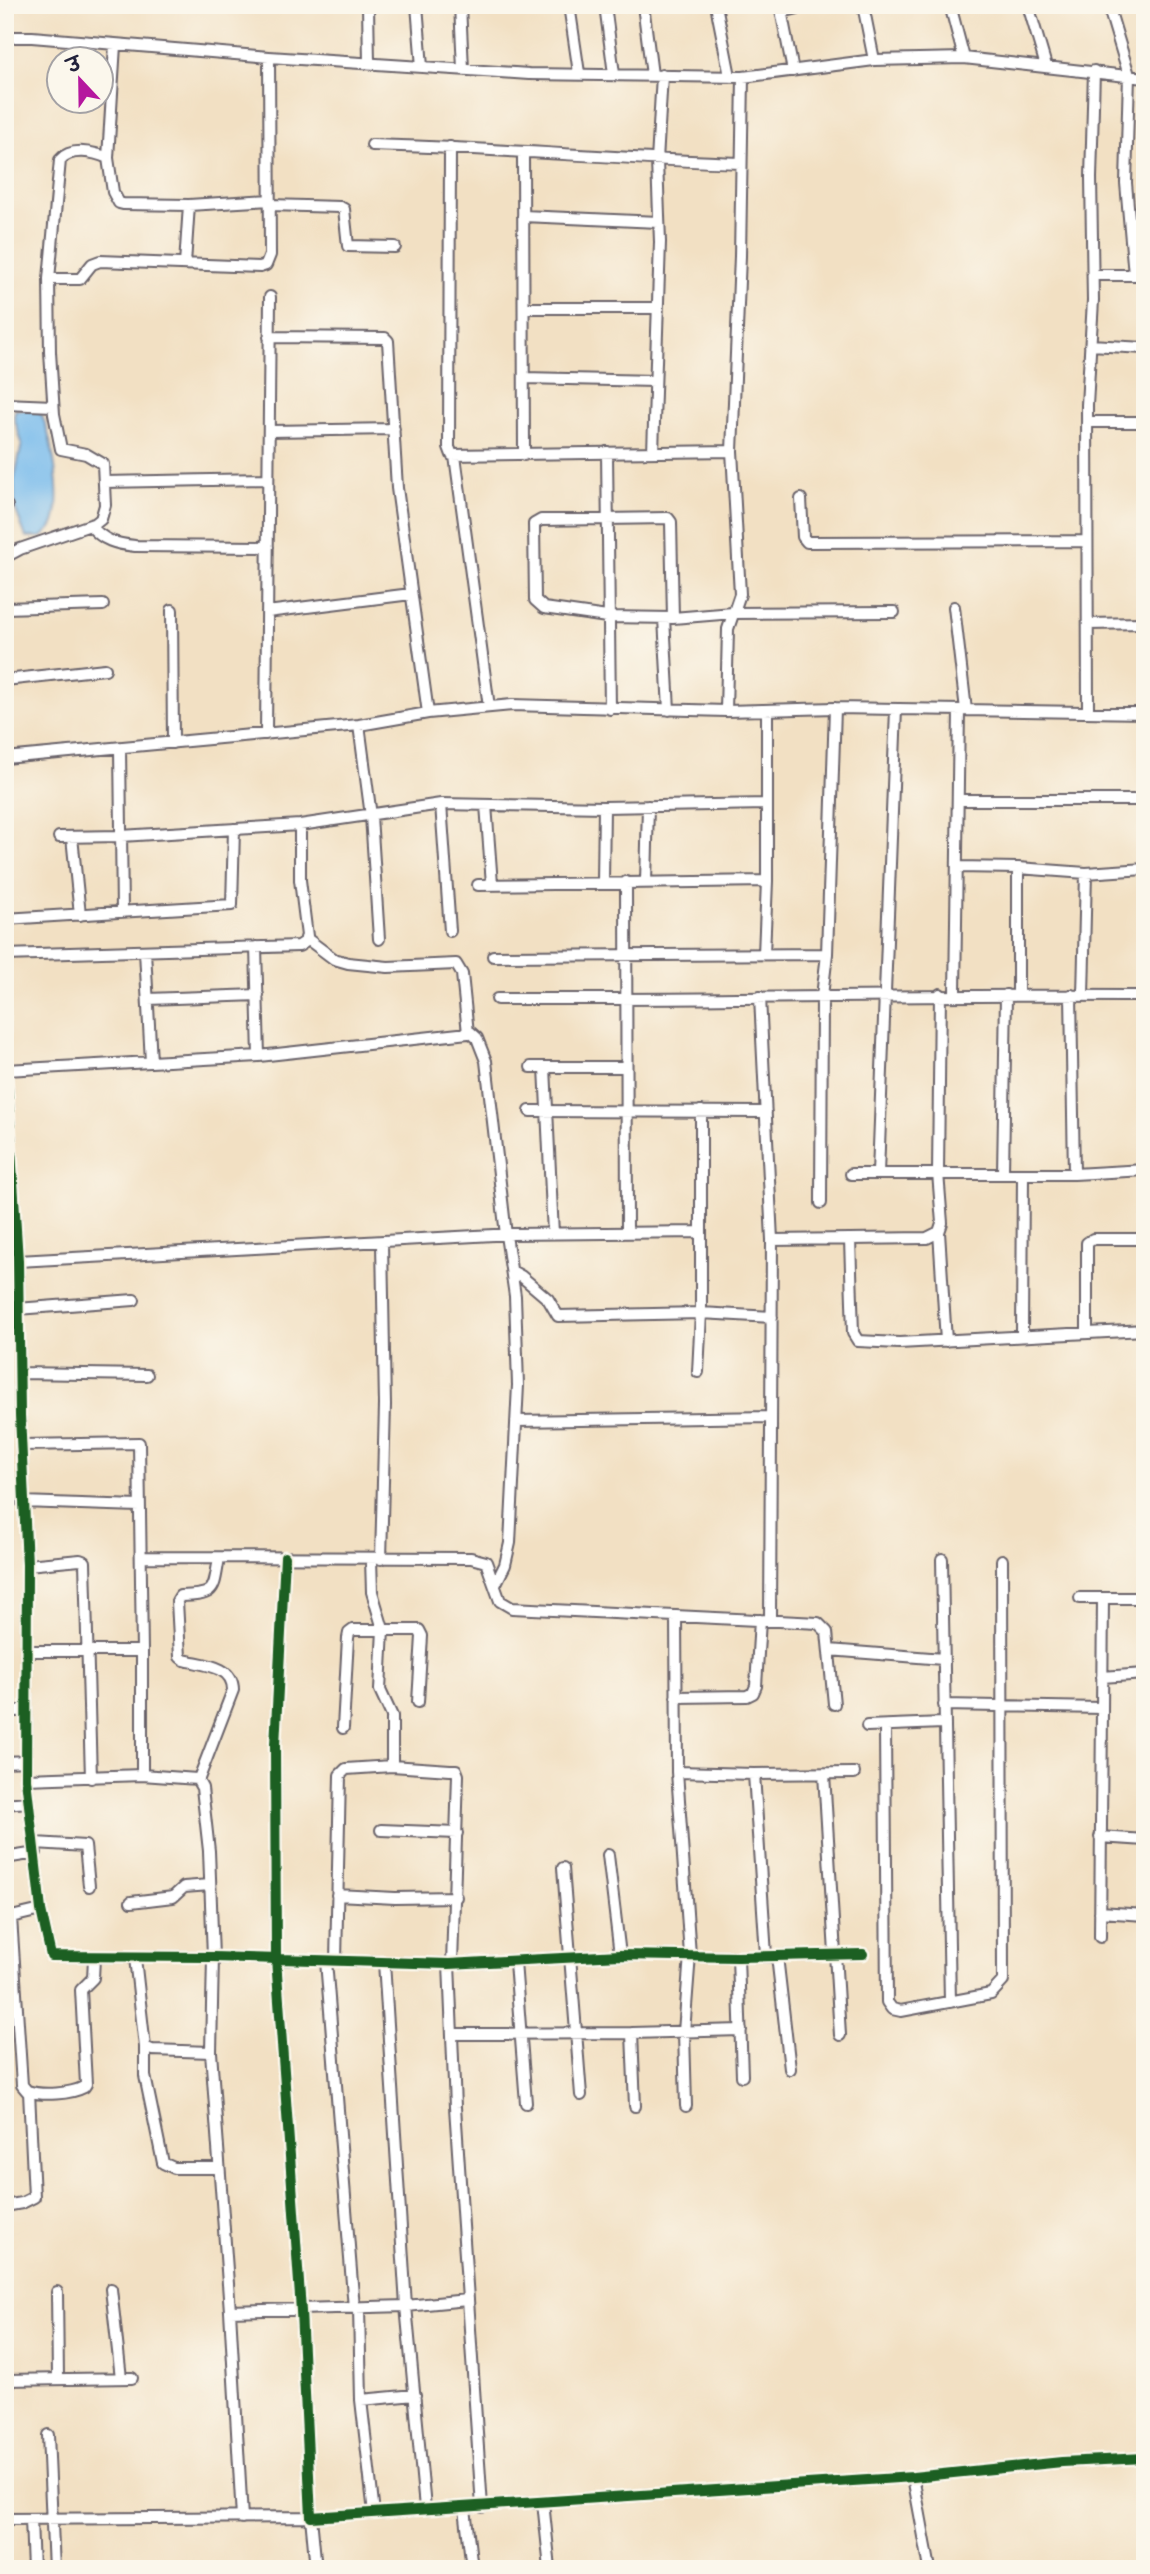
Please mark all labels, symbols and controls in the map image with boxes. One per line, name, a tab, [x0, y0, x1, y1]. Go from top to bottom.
north arrow	[46, 46, 116, 116]
text: उ	[62, 51, 88, 82]

